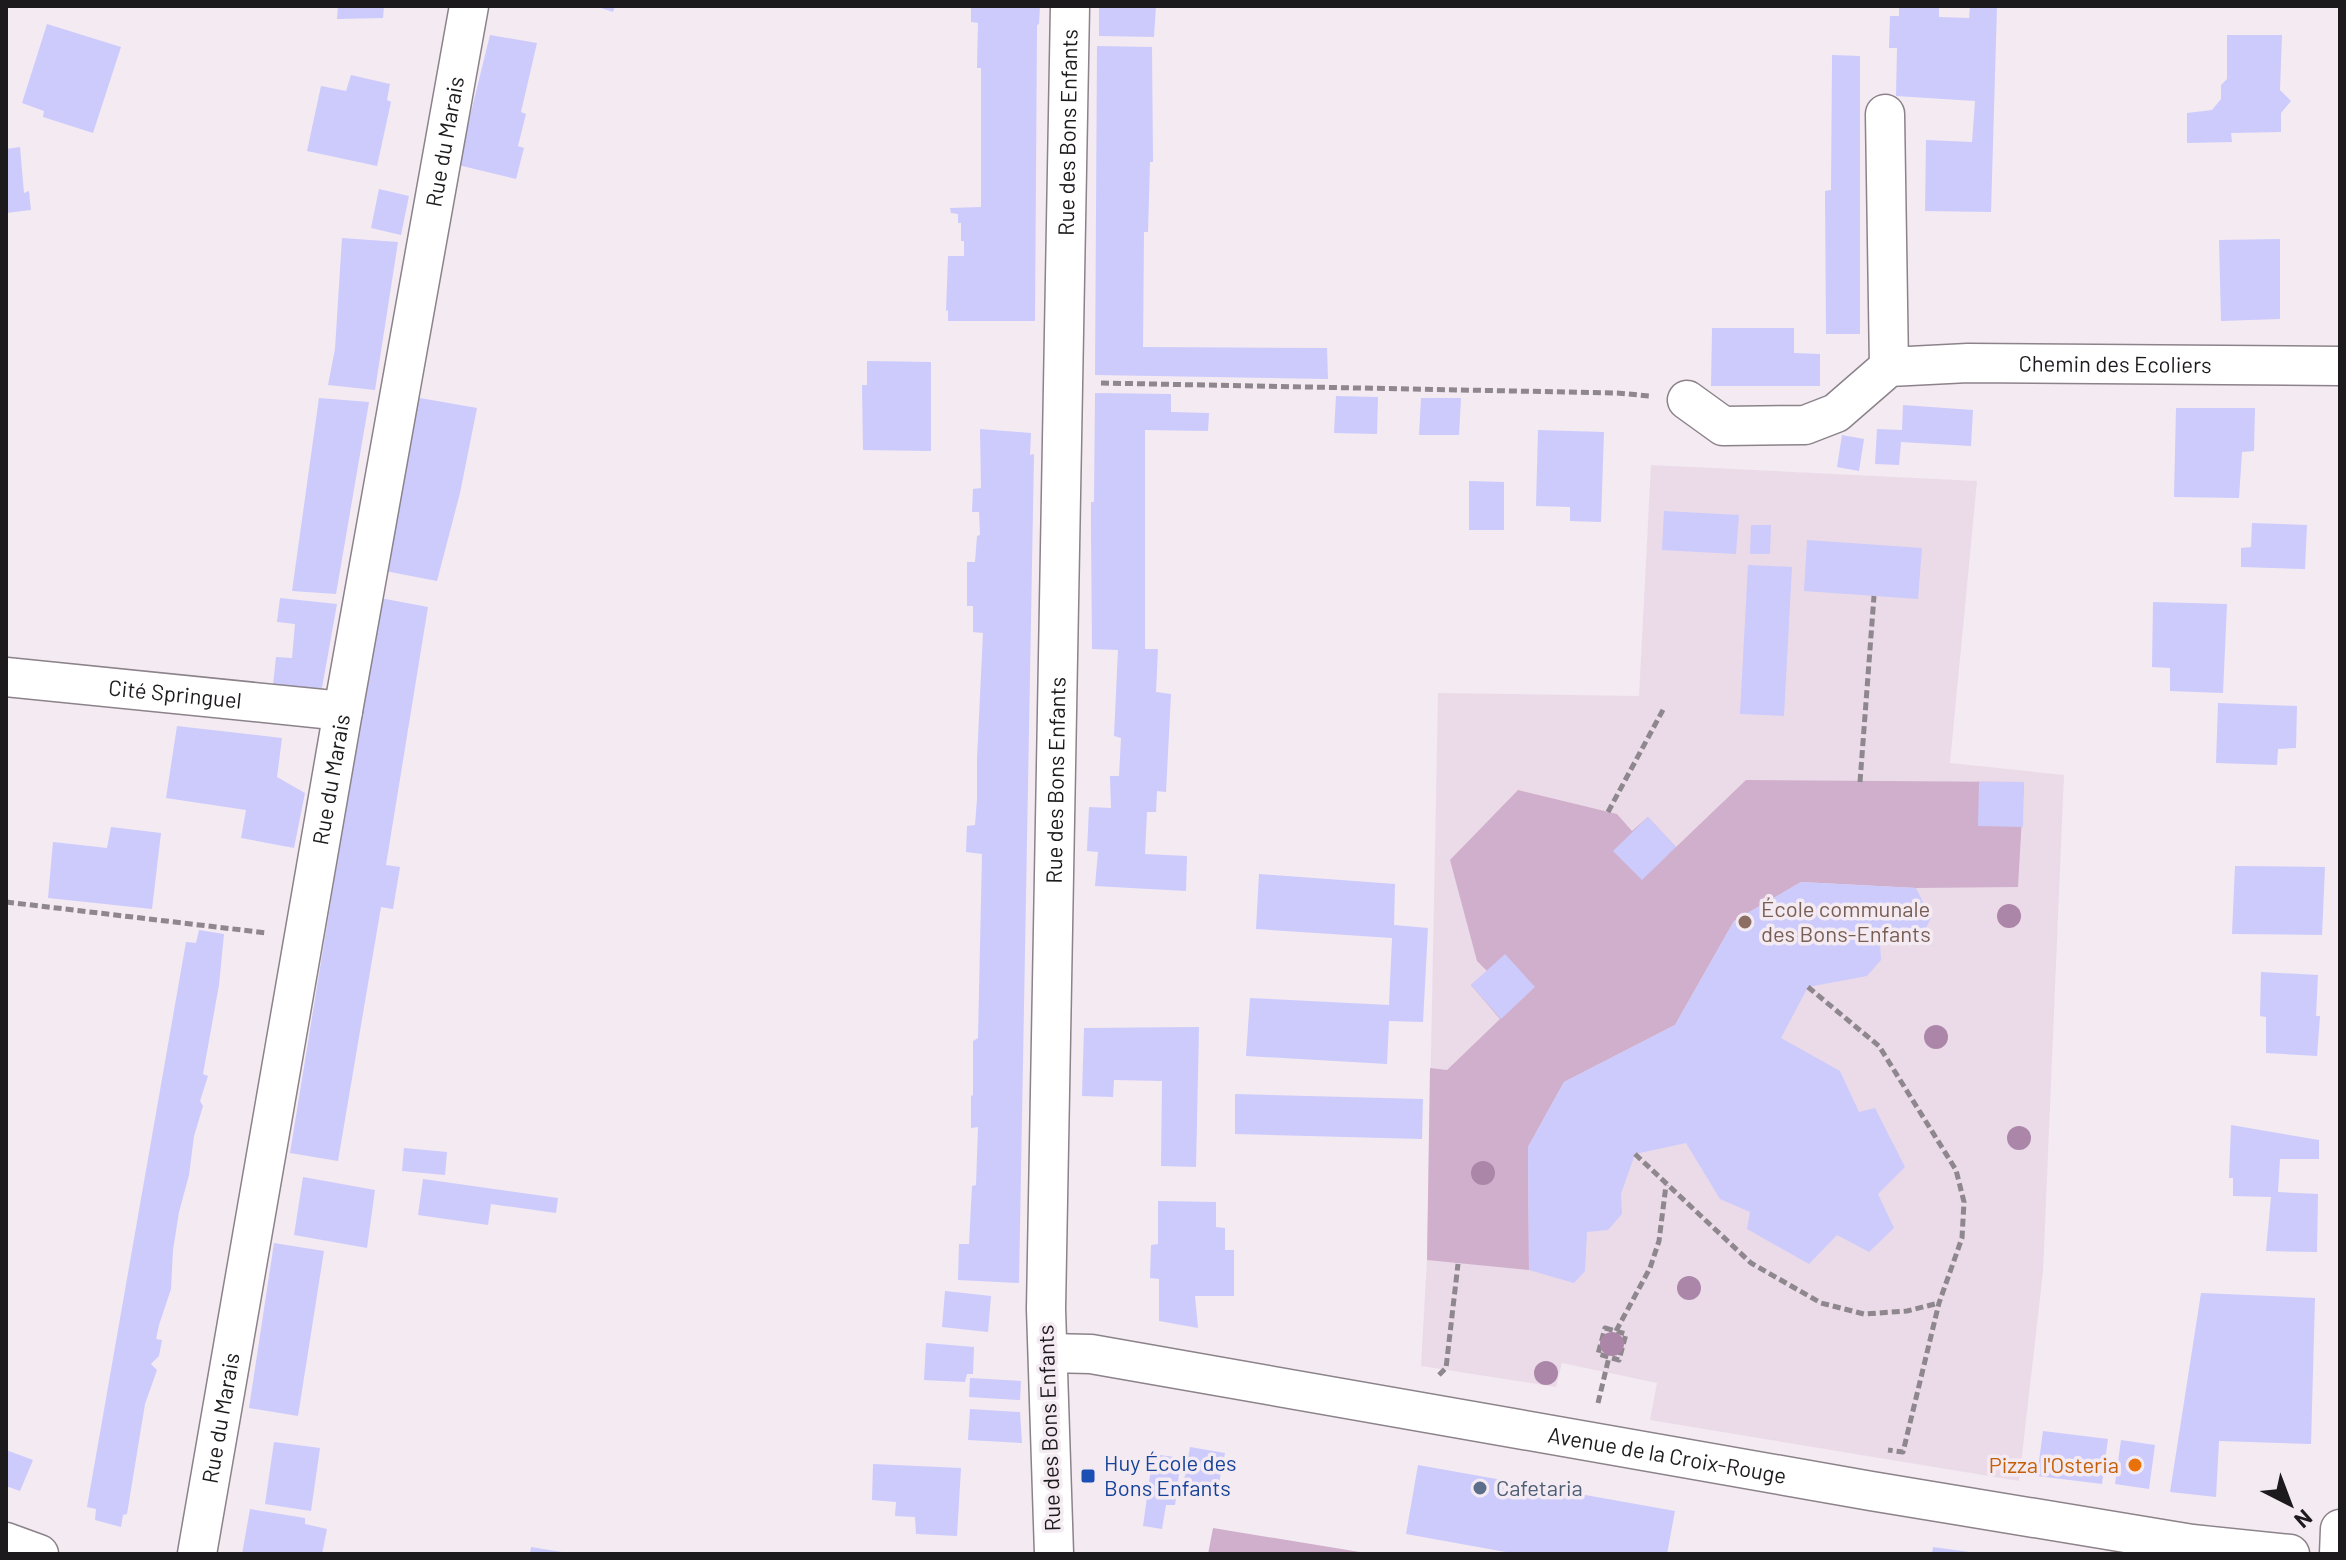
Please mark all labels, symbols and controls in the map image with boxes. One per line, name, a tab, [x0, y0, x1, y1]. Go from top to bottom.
street label: Rue des Bons Enfants	[1052, 29, 1082, 236]
street label: Rue du Marais	[419, 74, 468, 209]
street label: Chemin des Ecoliers	[2018, 349, 2212, 377]
street label: Cité Springuel	[107, 673, 243, 713]
street label: Rue des Bons Enfants	[1040, 677, 1070, 884]
street label: Rue du Marais	[306, 712, 354, 847]
place label: École communale des Bons-Enfants	[1761, 895, 1931, 946]
marker: École communale des Bons-Enfants	[1736, 913, 1754, 931]
street label: Rue des Bons Enfants	[1031, 1324, 1065, 1532]
street label: Rue du Marais	[195, 1351, 244, 1485]
street label: Avenue de la Croix-Rouge	[1546, 1421, 1789, 1488]
place label: Huy École des Bons Enfants	[1104, 1449, 1237, 1500]
place label: Pizza l'Osteria	[1989, 1451, 2119, 1477]
marker: Pizza l'Osteria	[2126, 1456, 2144, 1474]
north arrow	[2250, 1464, 2330, 1544]
marker: Huy École des Bons Enfants	[1079, 1467, 1097, 1485]
place label: Cafetaria	[1496, 1474, 1583, 1500]
marker: Cafetaria	[1471, 1479, 1489, 1497]
text: N	[2290, 1505, 2318, 1534]

